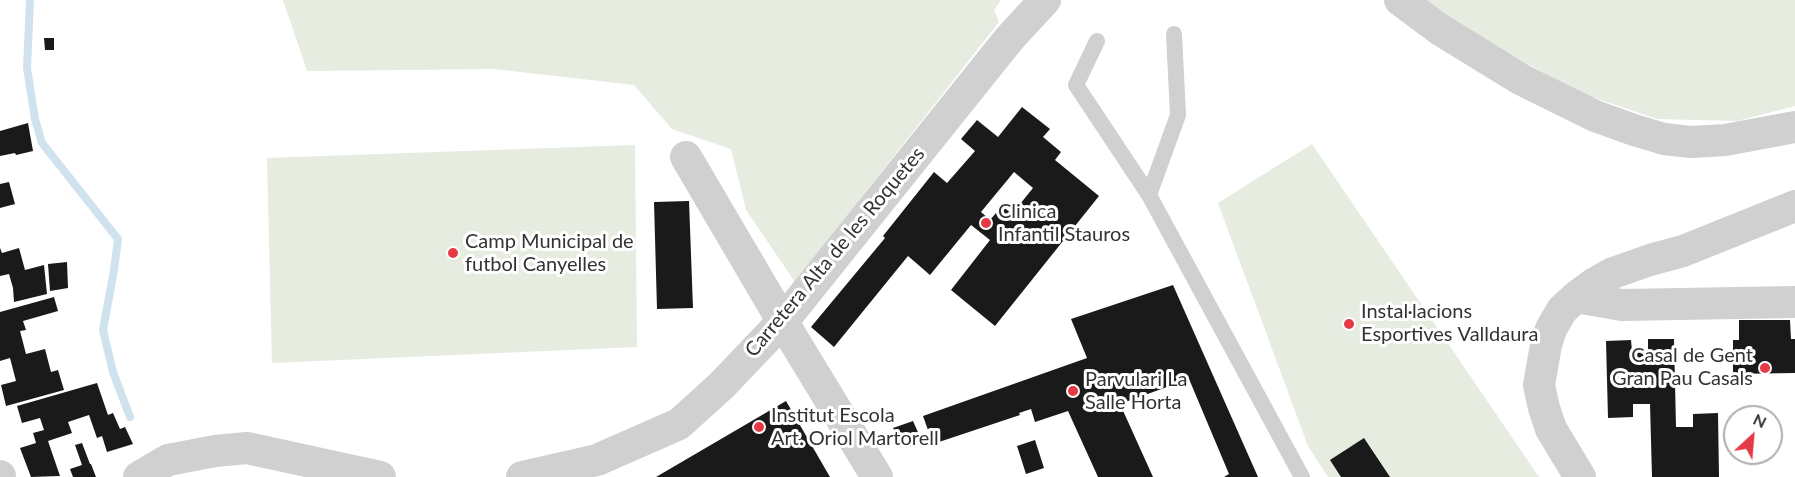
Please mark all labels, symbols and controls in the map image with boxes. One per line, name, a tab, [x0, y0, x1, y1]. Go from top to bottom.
street label: Carretera Alta de les Roquetes	[740, 142, 930, 362]
place label: Clinica Infantil Stauros	[998, 200, 1130, 247]
marker: Clinica Infantil Stauros	[979, 216, 993, 230]
place label: Camp Municipal de futbol Canyelles	[465, 230, 634, 277]
marker: Camp Municipal de futbol Canyelles	[446, 246, 460, 260]
place label: Instal·lacions Esportives Valldaura	[1361, 300, 1538, 347]
marker: Instal·lacions Esportives Valldaura	[1342, 317, 1356, 331]
place label: Casal de Gent Gran Pau Casals	[1612, 344, 1753, 391]
marker: Casal de Gent Gran Pau Casals	[1758, 361, 1772, 375]
place label: Parvulari La Salle Horta	[1085, 368, 1187, 415]
marker: Parvulari La Salle Horta	[1066, 384, 1080, 398]
place label: Institut Escola Art. Oriol Martorell	[771, 404, 939, 451]
north arrow	[1723, 405, 1783, 465]
text: N	[1751, 409, 1770, 431]
marker: Institut Escola Art. Oriol Martorell	[752, 420, 766, 434]

